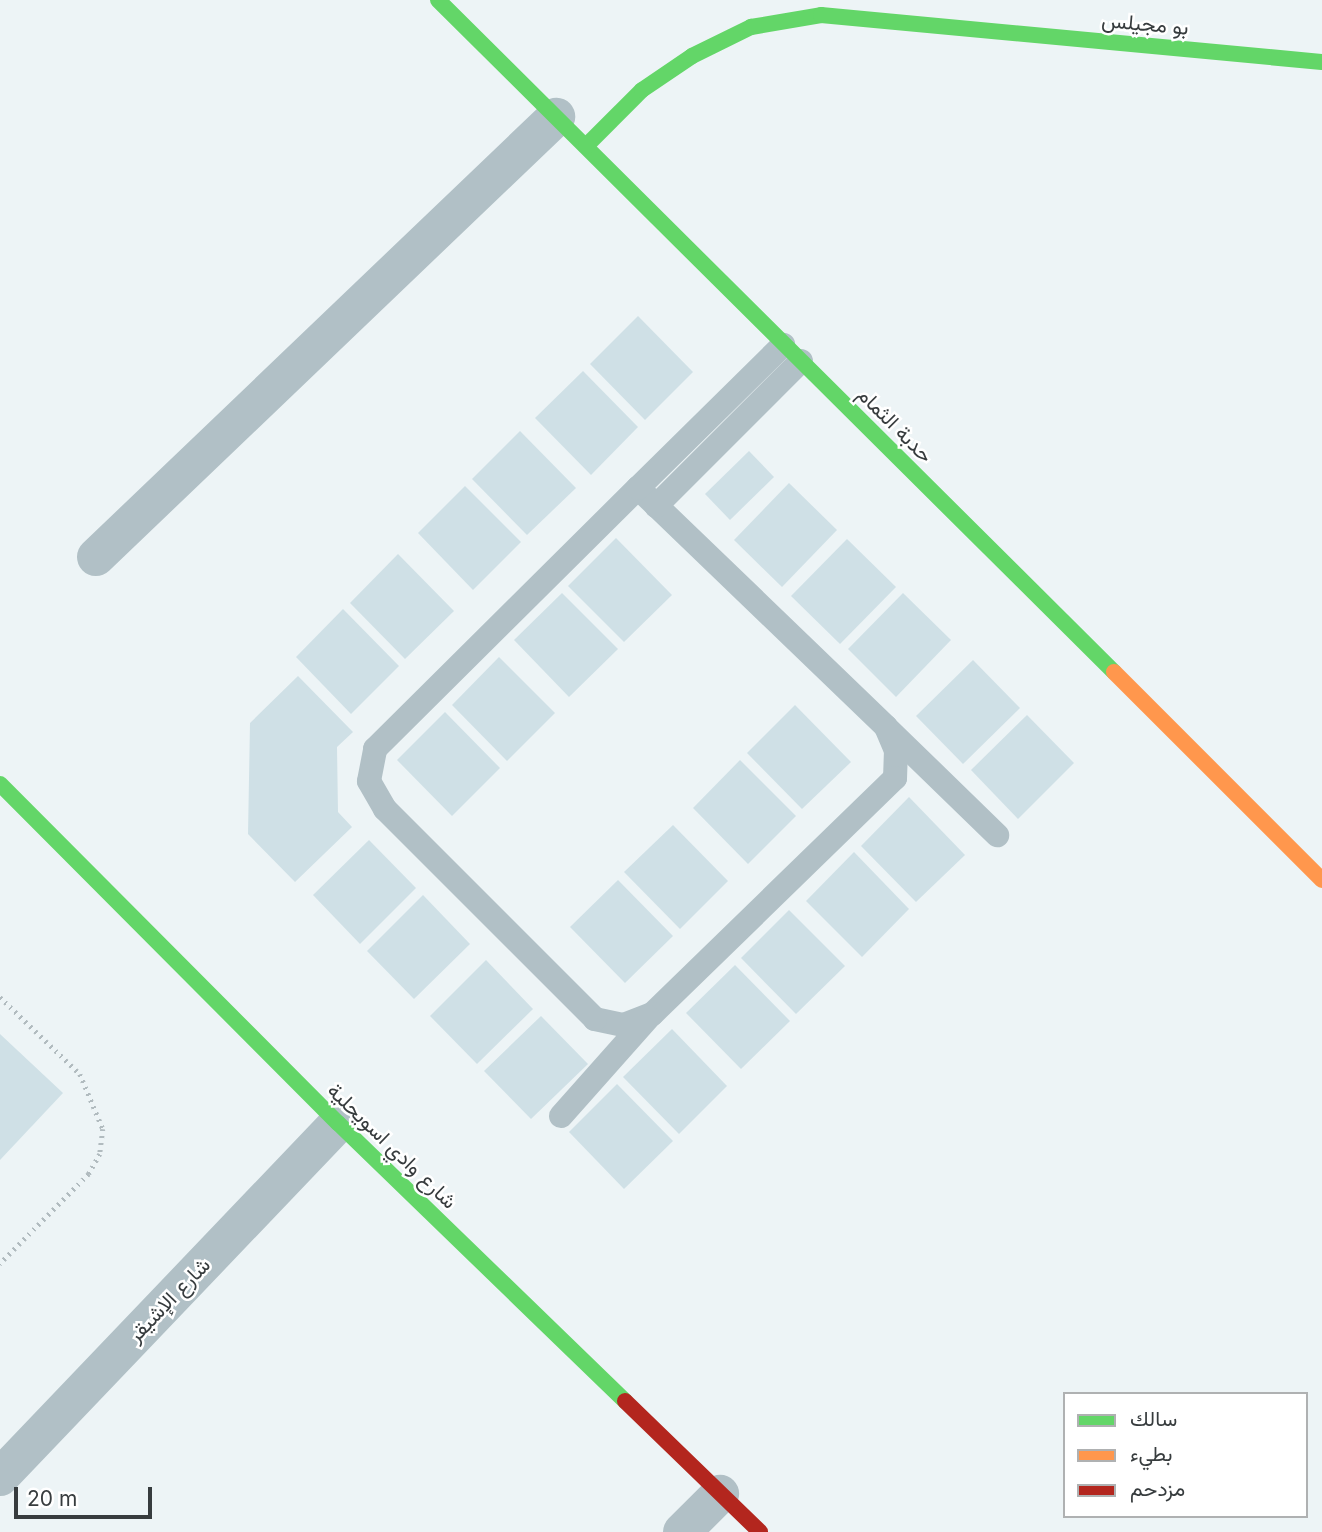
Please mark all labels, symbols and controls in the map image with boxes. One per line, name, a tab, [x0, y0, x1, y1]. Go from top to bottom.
street label: بو مجيلس	[1100, 8, 1190, 40]
street label: حدبة الثمام	[852, 382, 938, 468]
street label: شارع وادي اسويحلية	[322, 1078, 462, 1214]
street label: شارع الإشيقر	[123, 1253, 215, 1347]
legend	[1063, 1392, 1308, 1518]
text: سالك	[1130, 1406, 1177, 1431]
text: بطيء	[1130, 1441, 1173, 1466]
scale bar	[18, 1472, 156, 1516]
text: مزدحم	[1130, 1476, 1185, 1501]
text: 20 m	[27, 1486, 77, 1511]

